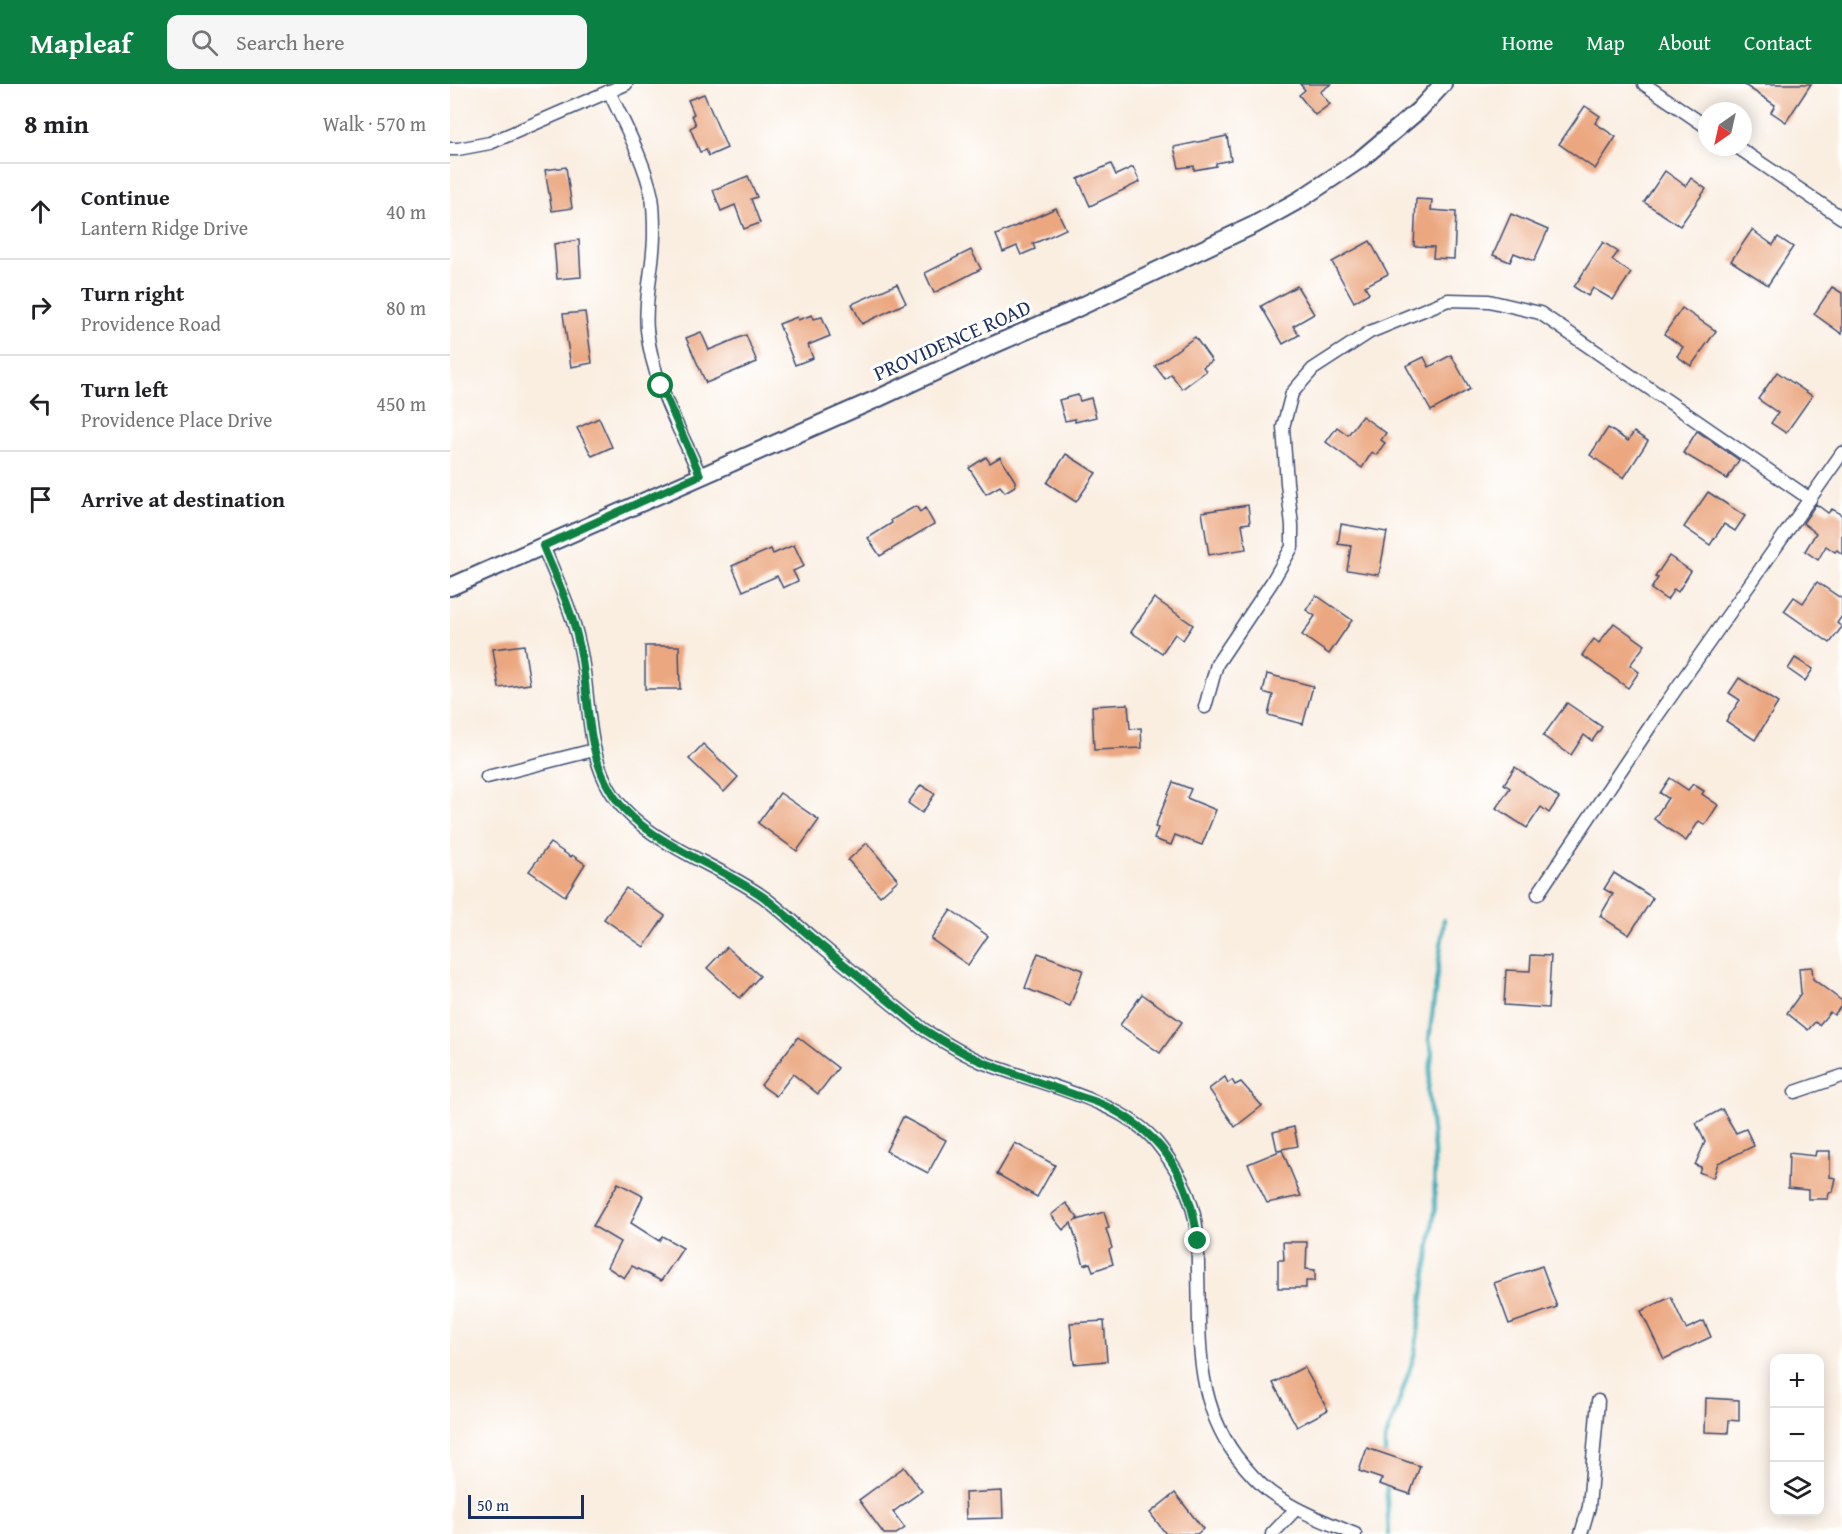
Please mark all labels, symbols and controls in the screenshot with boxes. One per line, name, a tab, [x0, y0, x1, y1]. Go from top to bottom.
search box	[167, 15, 587, 69]
text: Mapleaf	[30, 22, 131, 63]
icon: search	[188, 26, 221, 59]
text: Search here	[236, 26, 345, 58]
text: Home	[1502, 27, 1553, 58]
text: Map	[1586, 27, 1625, 58]
text: About	[1658, 27, 1711, 58]
text: Contact	[1744, 27, 1812, 58]
north arrow	[1698, 102, 1752, 156]
text: 8 min	[24, 104, 89, 143]
text: Walk · 570 m	[323, 109, 426, 138]
text: Continue	[81, 181, 170, 213]
icon: ahead	[24, 195, 57, 228]
text: 40 m	[386, 197, 426, 226]
text: Lantern Ridge Drive	[81, 213, 248, 242]
text: Turn right	[81, 277, 184, 309]
icon: right	[24, 291, 57, 324]
street label: PROVIDENCE ROAD	[868, 291, 1036, 389]
text: 80 m	[386, 293, 426, 322]
text: Providence Road	[81, 309, 221, 338]
route start	[647, 372, 673, 398]
text: Turn left	[81, 373, 168, 405]
icon: left	[24, 387, 57, 420]
text: 450 m	[376, 389, 426, 418]
text: Providence Place Drive	[81, 405, 272, 434]
icon: arrive	[24, 483, 57, 516]
text: Arrive at destination	[81, 483, 285, 515]
route end	[1184, 1227, 1210, 1253]
map controls	[1770, 1354, 1824, 1516]
button: +	[1770, 1354, 1824, 1408]
button: −	[1770, 1408, 1824, 1462]
button: layers	[1770, 1462, 1824, 1516]
scale bar	[468, 1492, 584, 1520]
text: 50 m	[477, 1493, 509, 1517]

